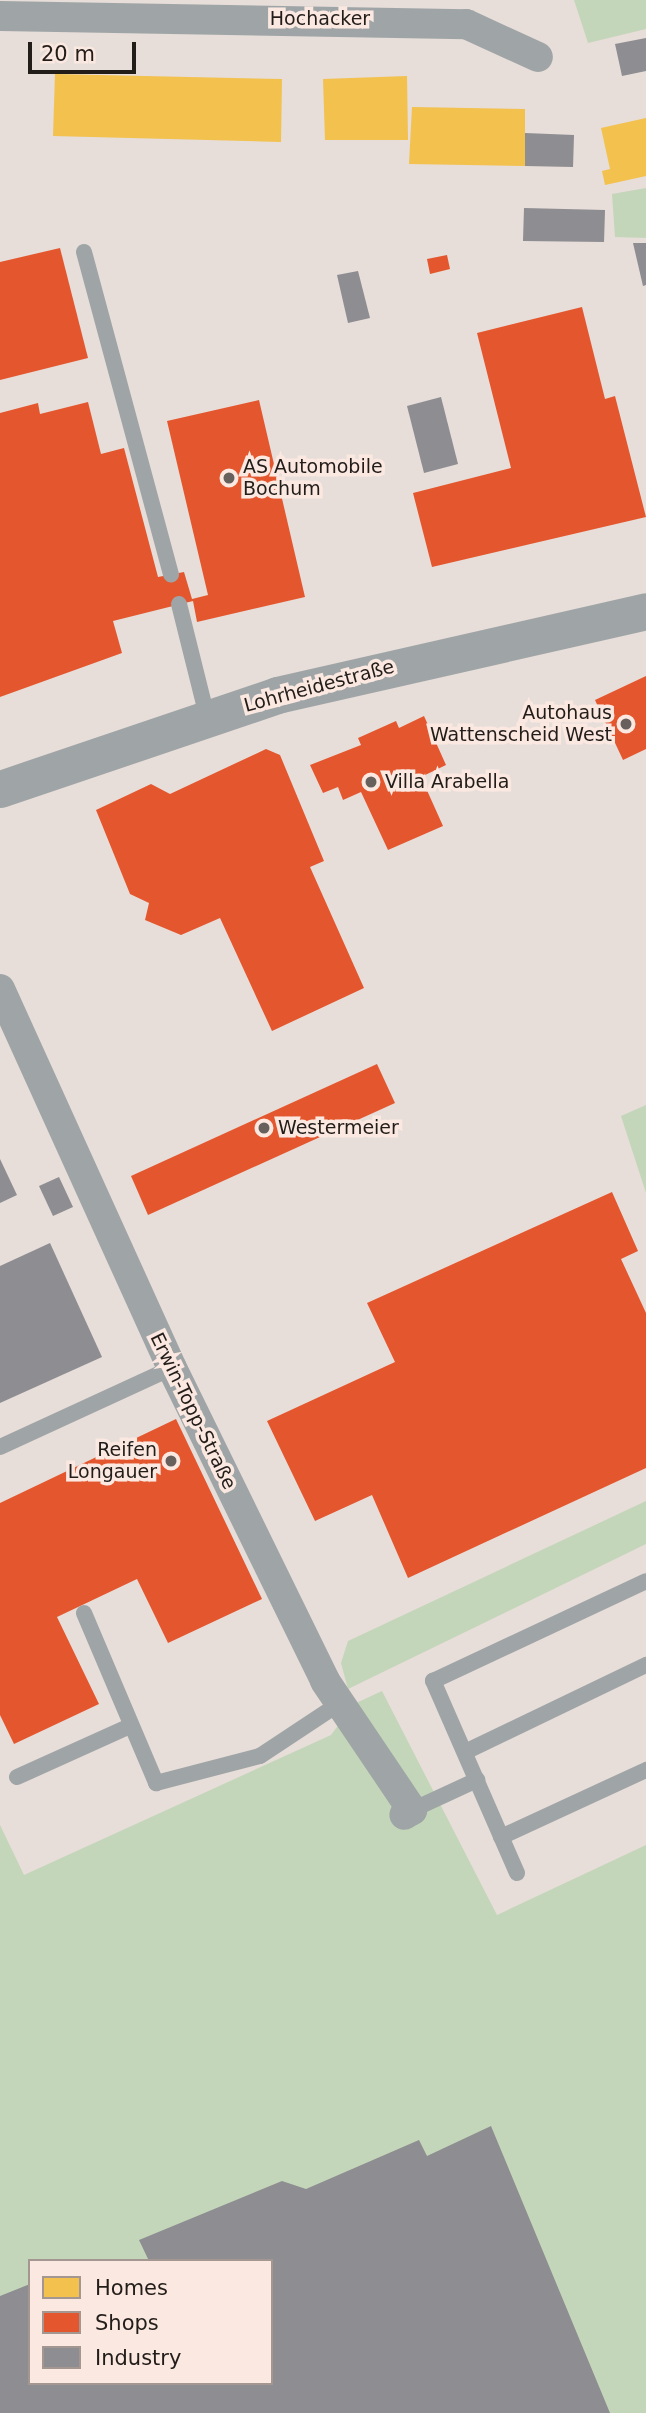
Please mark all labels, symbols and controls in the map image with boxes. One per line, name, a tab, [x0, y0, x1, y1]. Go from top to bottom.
street label: Hochacker	[270, 8, 370, 30]
scale bar	[32, 28, 140, 72]
text: 20 m	[41, 42, 95, 66]
place label: AS Automobile Bochum	[243, 456, 383, 500]
marker: AS Automobile Bochum	[221, 470, 237, 486]
street label: Lohrheidestraße	[241, 655, 397, 717]
place label: Autohaus Wattenscheid West	[430, 702, 612, 746]
marker: Autohaus Wattenscheid West	[618, 716, 634, 732]
place label: Villa Arabella	[385, 771, 510, 793]
marker: Villa Arabella	[363, 774, 379, 790]
place label: Westermeier	[278, 1117, 399, 1139]
marker: Westermeier	[256, 1120, 272, 1136]
street label: Erwin-Topp-Straße	[145, 1329, 241, 1493]
place label: Reifen Longauer	[68, 1439, 157, 1483]
marker: Reifen Longauer	[163, 1453, 179, 1469]
legend	[28, 2259, 273, 2385]
text: Homes	[95, 2276, 168, 2300]
text: Shops	[95, 2311, 159, 2335]
text: Industry	[95, 2346, 181, 2370]

